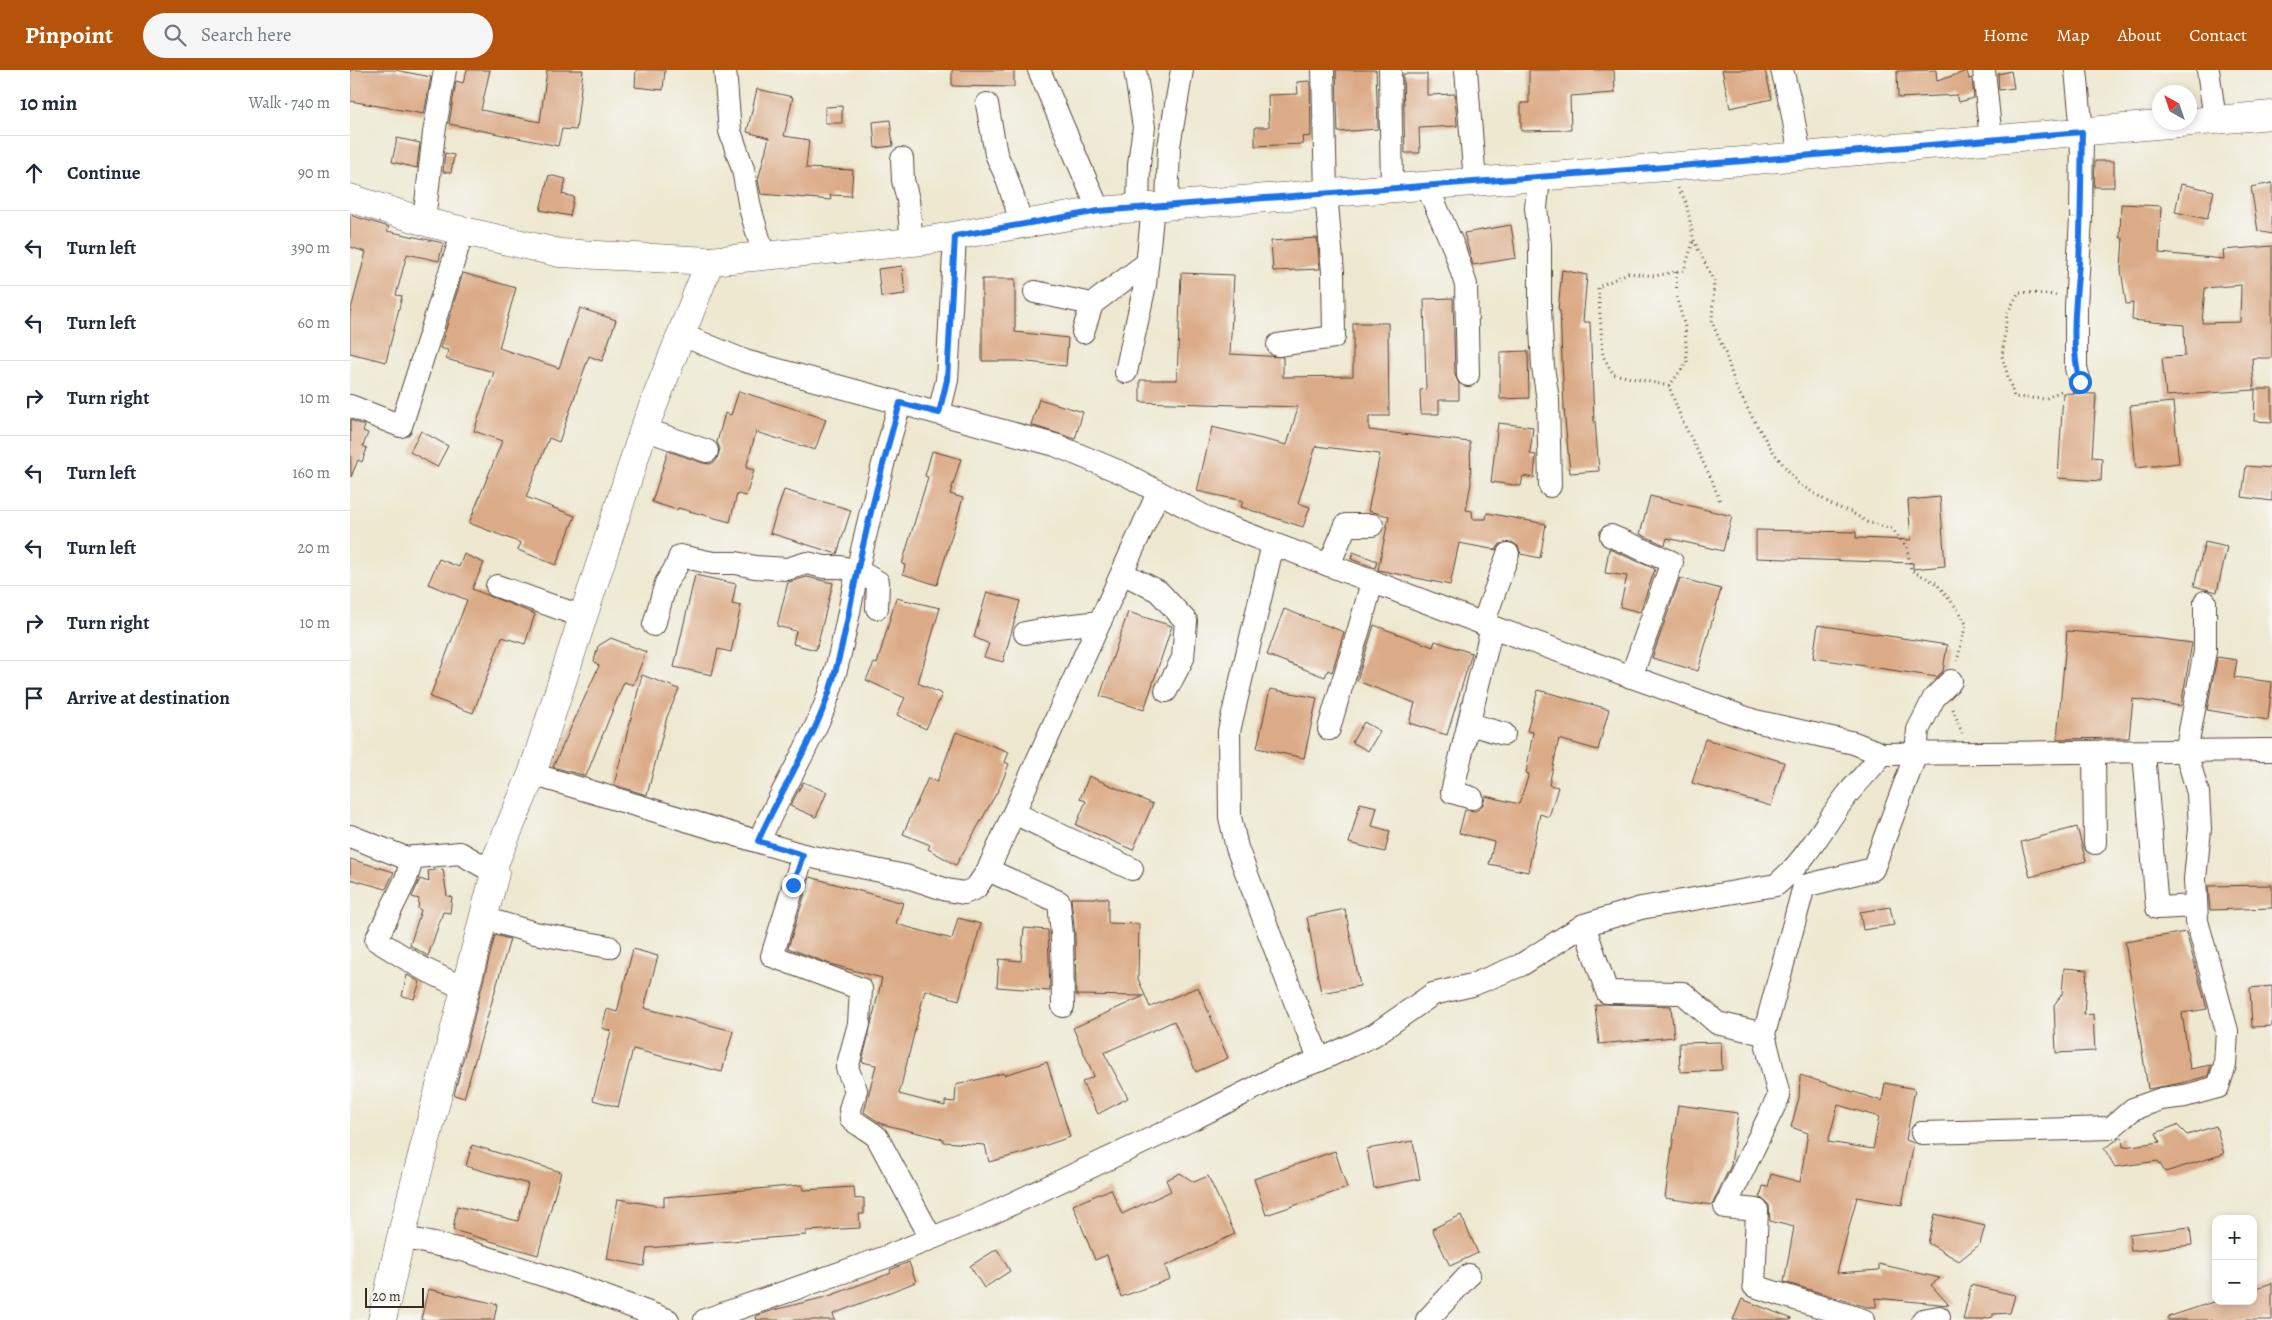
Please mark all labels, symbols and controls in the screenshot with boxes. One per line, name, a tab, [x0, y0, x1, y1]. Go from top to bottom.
search box	[143, 13, 493, 58]
text: Pinpoint	[25, 19, 113, 51]
icon: search	[161, 21, 189, 49]
text: Search here	[201, 22, 291, 48]
text: Home	[1983, 23, 2028, 47]
text: Map	[2056, 23, 2089, 47]
text: About	[2117, 23, 2161, 47]
text: Contact	[2189, 23, 2247, 47]
north arrow	[2152, 85, 2197, 130]
text: 10 min	[20, 89, 77, 117]
text: Walk · 740 m	[249, 92, 330, 114]
icon: ahead	[20, 159, 48, 187]
text: Continue	[67, 160, 141, 186]
text: 90 m	[298, 162, 330, 184]
icon: left	[20, 234, 48, 262]
text: Turn left	[67, 235, 136, 261]
text: 390 m	[291, 237, 330, 259]
icon: left	[20, 309, 48, 337]
text: Turn left	[67, 310, 136, 336]
text: 60 m	[298, 312, 330, 334]
route start	[2069, 371, 2092, 394]
icon: right	[20, 384, 48, 412]
text: Turn right	[67, 385, 149, 411]
text: 10 m	[300, 387, 330, 409]
icon: left	[20, 459, 48, 487]
text: Turn left	[67, 460, 136, 486]
text: 160 m	[292, 462, 330, 484]
icon: left	[20, 534, 48, 562]
text: Turn left	[67, 535, 136, 561]
text: 20 m	[297, 537, 330, 559]
icon: right	[20, 609, 48, 637]
text: Turn right	[67, 610, 149, 636]
text: 10 m	[300, 612, 330, 634]
icon: arrive	[20, 684, 48, 712]
text: Arrive at destination	[67, 685, 230, 711]
route end	[782, 874, 805, 897]
map controls	[2212, 1215, 2257, 1305]
button: +	[2212, 1215, 2257, 1260]
button: −	[2212, 1260, 2257, 1305]
scale bar	[365, 1285, 424, 1308]
text: 20 m	[372, 1287, 401, 1306]

